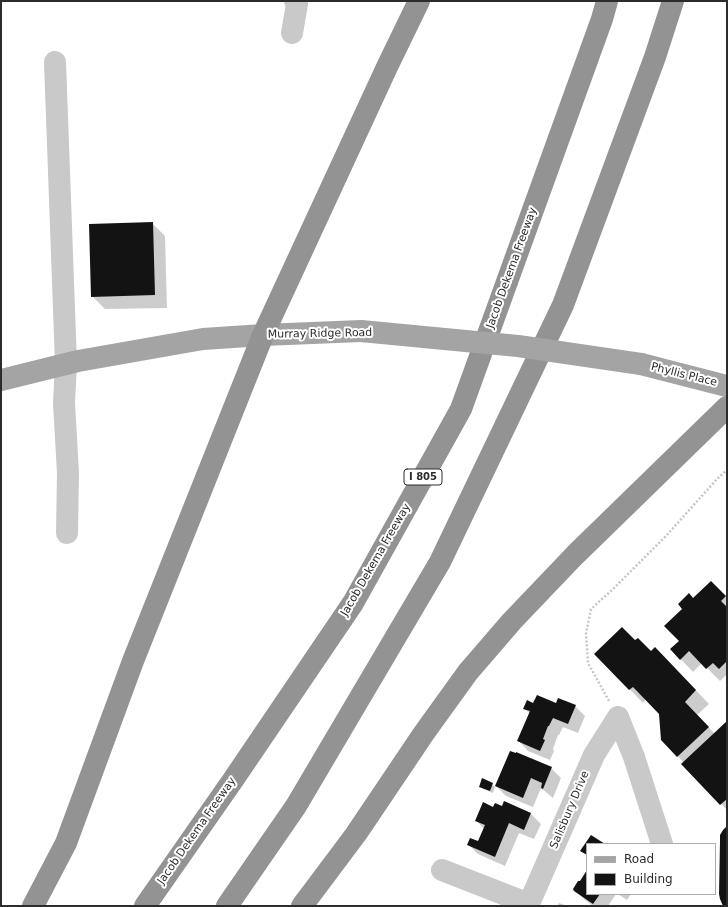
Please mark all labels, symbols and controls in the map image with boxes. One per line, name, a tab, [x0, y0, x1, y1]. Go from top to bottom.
street label: Jacob Dekema Freeway	[484, 206, 540, 330]
street label: Murray Ridge Road	[268, 326, 372, 342]
street label: Phyllis Place	[650, 360, 718, 390]
road number: I 805	[404, 469, 442, 485]
street label: Jacob Dekema Freeway	[338, 501, 414, 619]
street label: Salisbury Drive	[548, 769, 592, 851]
street label: Jacob Dekema Freeway	[155, 775, 239, 887]
legend	[586, 843, 716, 895]
text: Road	[624, 852, 654, 866]
text: Building	[624, 872, 673, 886]

